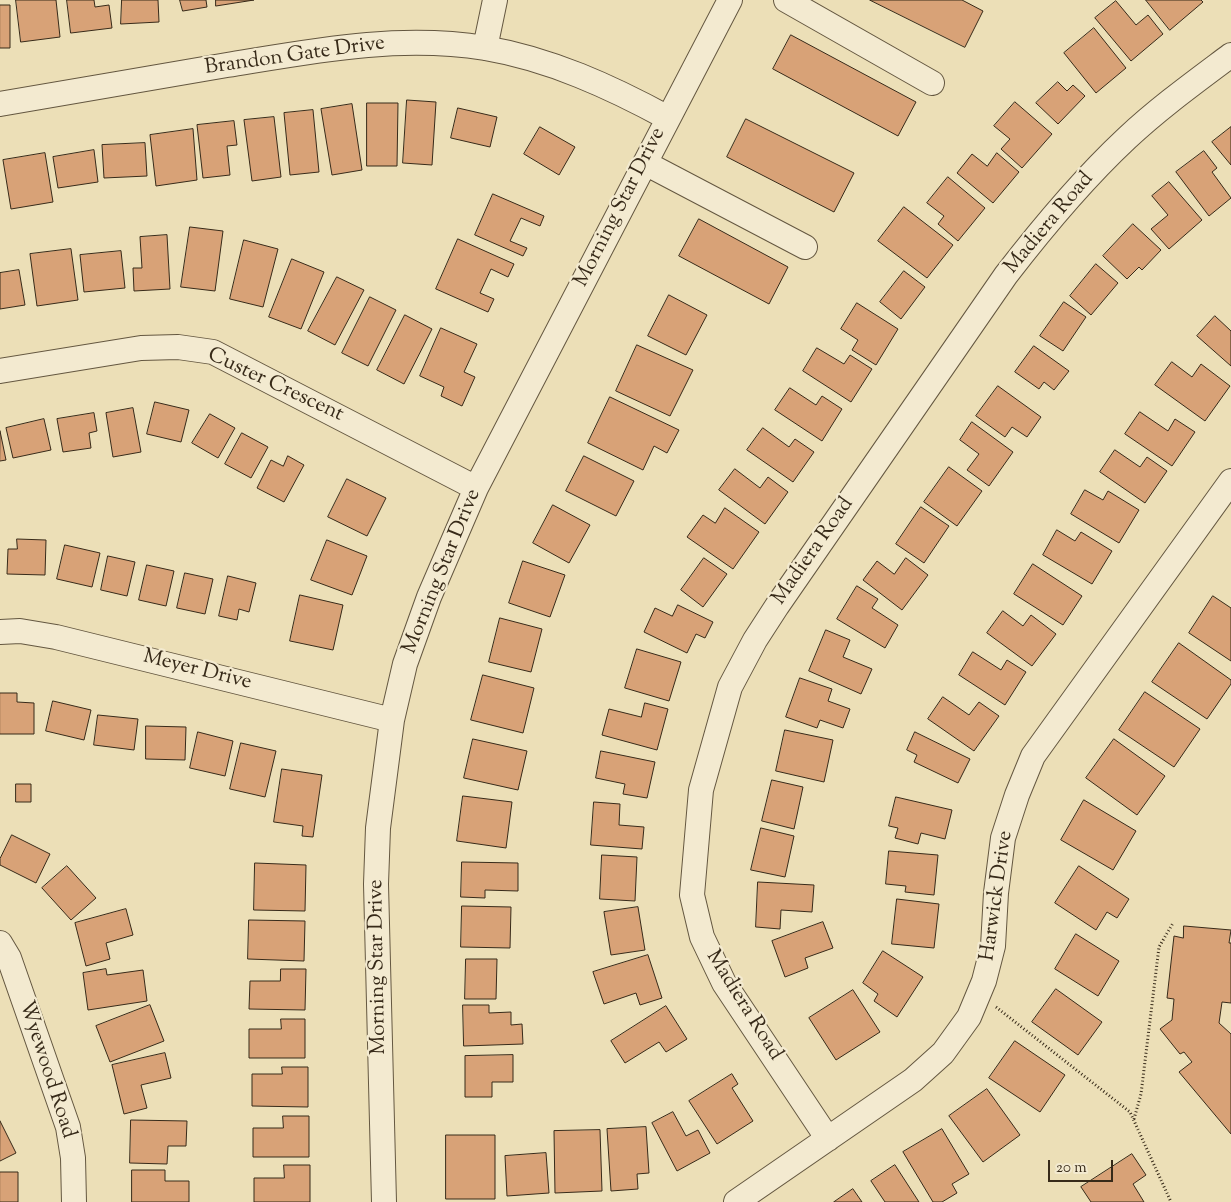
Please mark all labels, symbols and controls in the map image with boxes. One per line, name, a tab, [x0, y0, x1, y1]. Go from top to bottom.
street label: Brandon Gate Drive	[203, 32, 387, 82]
street label: Morning Star Drive	[570, 124, 672, 292]
street label: Madiera Road	[1000, 168, 1100, 280]
street label: Custer Crescent	[203, 343, 347, 429]
street label: Morning Star Drive	[398, 486, 488, 658]
street label: Madiera Road	[768, 493, 860, 611]
street label: Meyer Drive	[140, 645, 254, 697]
street label: Harwick Drive	[976, 829, 1020, 963]
street label: Morning Star Drive	[365, 879, 393, 1055]
street label: Madiera Road	[699, 946, 787, 1066]
street label: Wyewood Road	[12, 998, 80, 1142]
scale bar	[1051, 1150, 1116, 1182]
text: 20 m	[1056, 1158, 1087, 1179]

